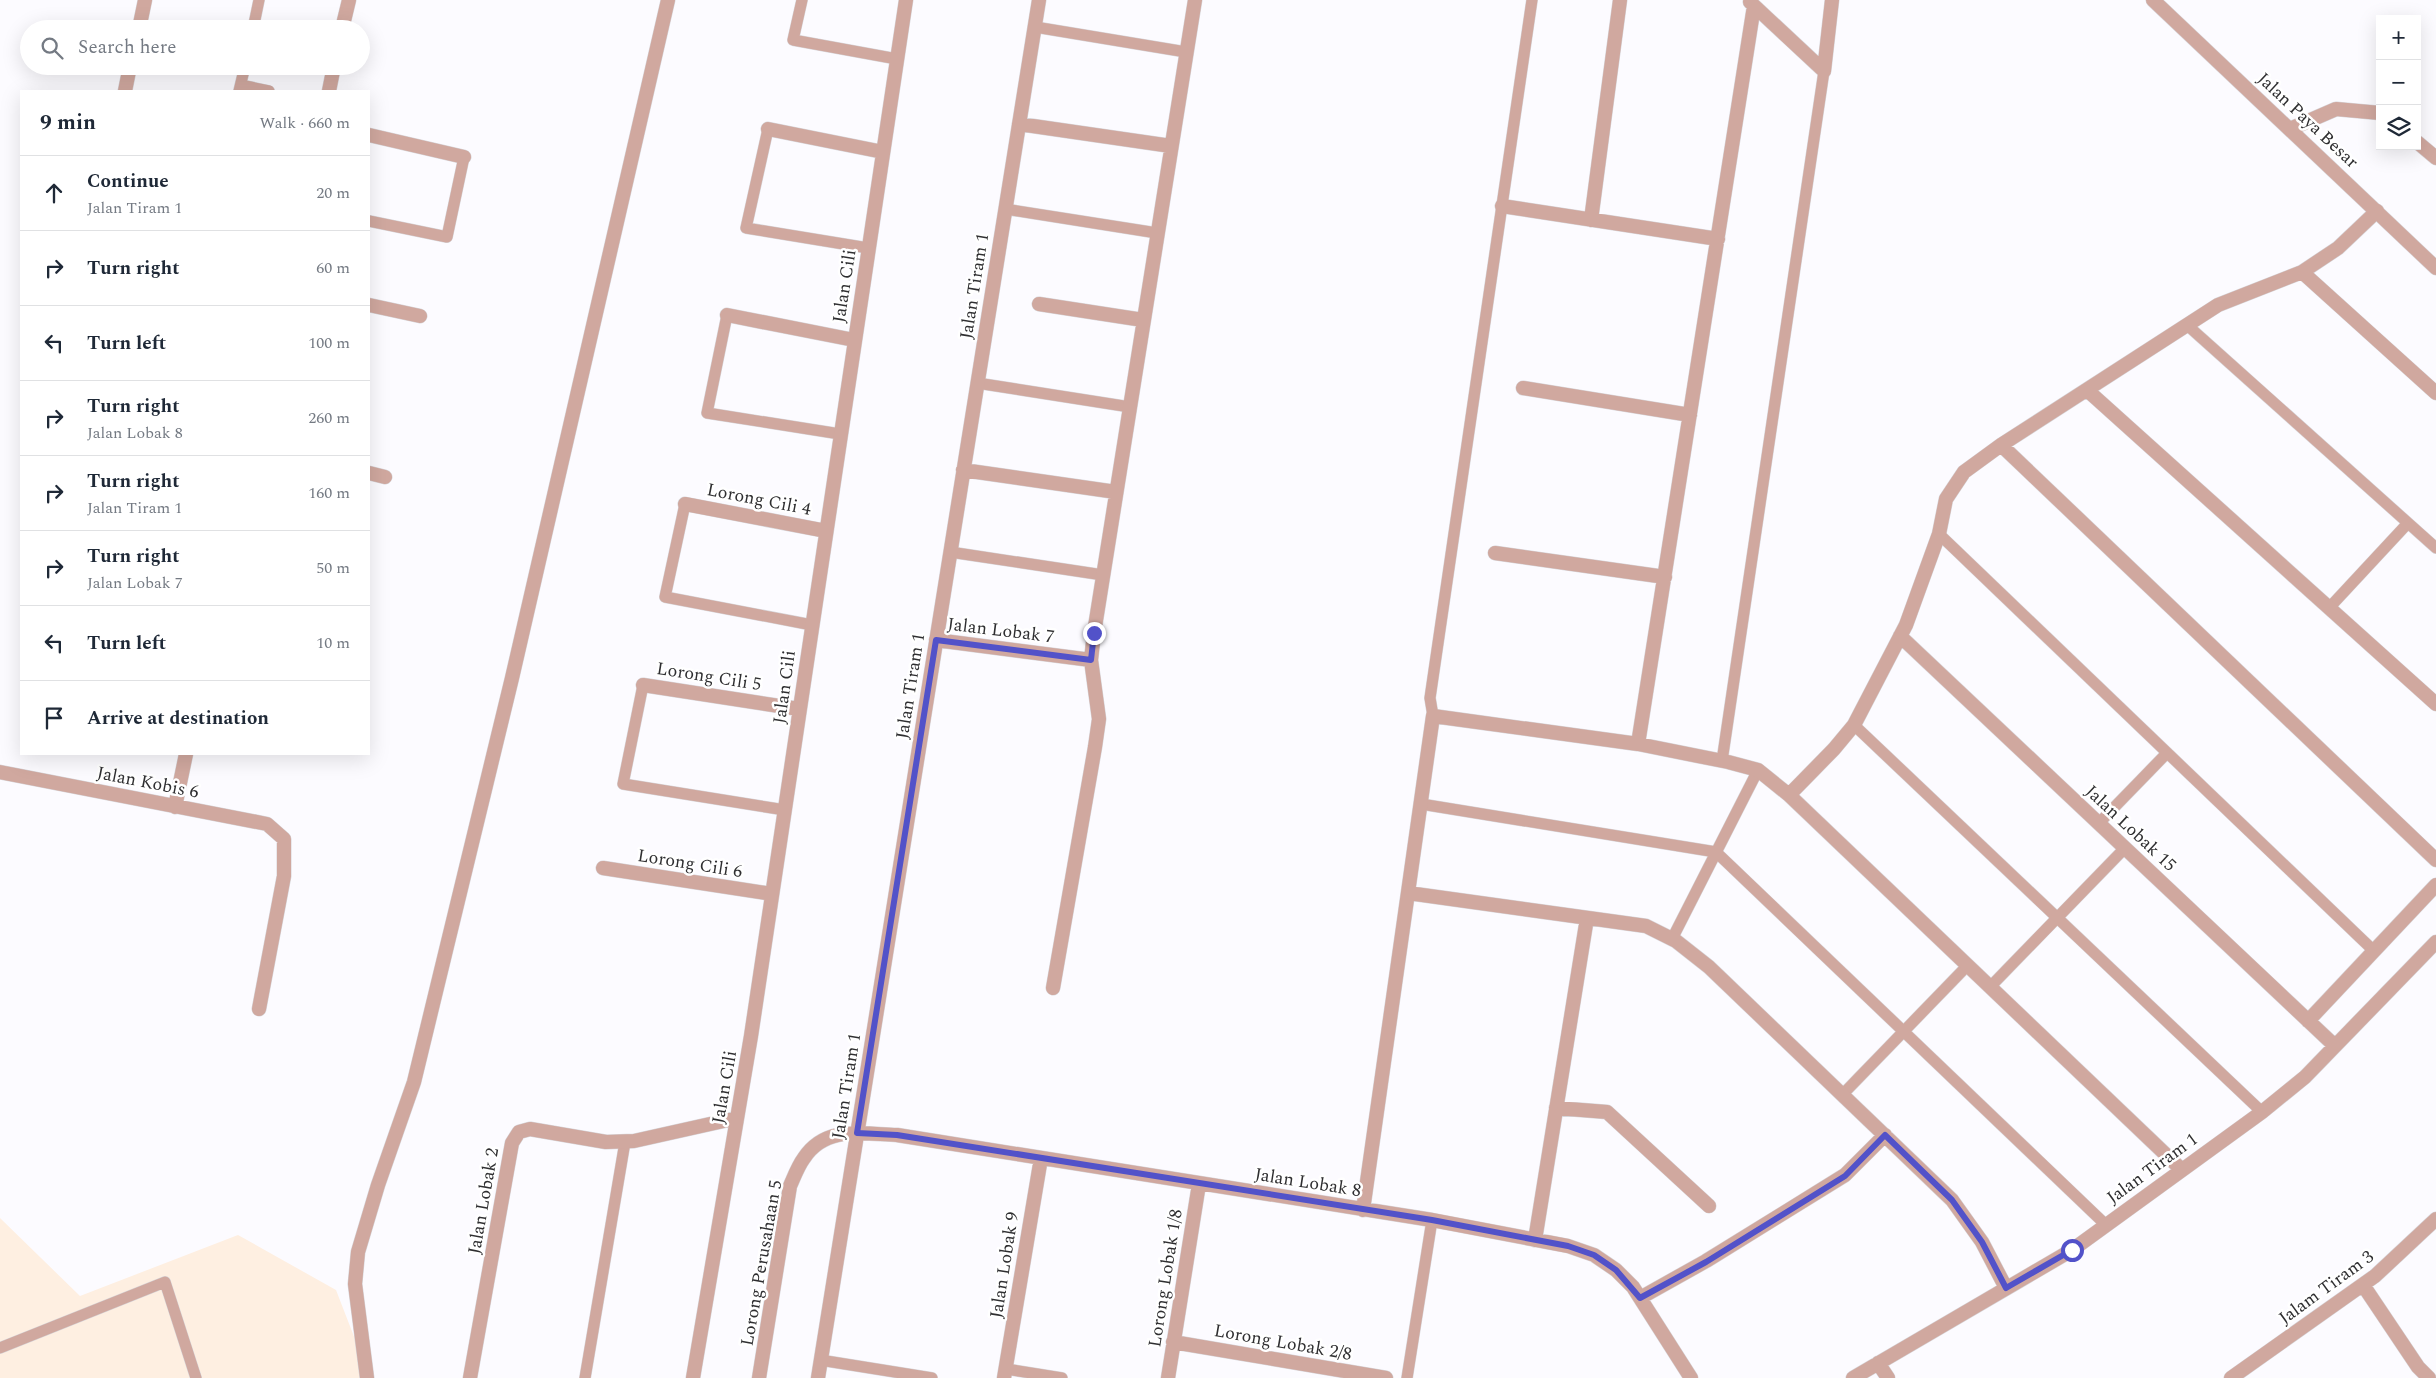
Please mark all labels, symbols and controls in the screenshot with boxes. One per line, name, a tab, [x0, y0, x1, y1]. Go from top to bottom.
map controls	[2376, 15, 2421, 150]
button: +	[2376, 15, 2421, 60]
search box	[20, 20, 370, 75]
text: Search here	[78, 33, 177, 62]
icon: search	[38, 34, 66, 62]
button: −	[2376, 60, 2421, 105]
street label: Jalan Paya Besar	[2251, 66, 2365, 175]
button: layers	[2376, 105, 2421, 150]
text: 9 min	[40, 107, 96, 139]
text: Walk · 660 m	[259, 111, 350, 135]
text: Continue	[87, 167, 169, 196]
icon: ahead	[40, 179, 68, 207]
text: 20 m	[316, 181, 350, 205]
text: Jalan Tiram 1	[87, 196, 182, 220]
street label: Jalan Tiram 1	[953, 231, 996, 341]
street label: Jalan Cili	[825, 247, 864, 325]
icon: right	[40, 254, 68, 282]
text: Turn right	[87, 254, 180, 283]
text: 60 m	[316, 256, 350, 280]
icon: left	[40, 329, 68, 357]
text: Turn left	[87, 329, 166, 358]
text: 100 m	[308, 331, 350, 355]
text: Turn right	[87, 392, 180, 421]
icon: right	[40, 404, 68, 432]
text: 260 m	[308, 406, 350, 430]
text: Jalan Lobak 8	[87, 421, 183, 445]
text: Turn right	[87, 467, 180, 496]
street label: Lorong Cili 4	[704, 476, 813, 523]
icon: right	[40, 479, 68, 507]
text: 160 m	[308, 481, 350, 505]
text: Jalan Tiram 1	[87, 496, 182, 520]
text: Turn right	[87, 542, 180, 571]
icon: right	[40, 554, 68, 582]
text: 50 m	[316, 556, 350, 580]
text: Jalan Lobak 7	[87, 571, 183, 595]
street label: Jalan Lobak 7	[946, 611, 1056, 650]
route end	[1083, 622, 1106, 645]
icon: left	[40, 629, 68, 657]
text: Turn left	[87, 629, 166, 658]
text: 10 m	[316, 631, 350, 655]
street label: Jalan Tiram 1	[889, 631, 932, 741]
street label: Jalan Cili	[766, 649, 803, 726]
street label: Lorong Cili 5	[655, 655, 763, 698]
icon: arrive	[40, 704, 68, 732]
text: Arrive at destination	[87, 704, 269, 733]
street label: Jalan Kobis 6	[95, 759, 201, 806]
street label: Jalan Lobak 15	[2079, 779, 2183, 878]
street label: Lorong Cili 6	[636, 842, 744, 885]
street label: Jalan Tiram 1	[825, 1031, 868, 1141]
street label: Jalan Cili	[705, 1048, 744, 1126]
street label: Jalan Tiram 1	[2101, 1126, 2204, 1211]
street label: Jalan Lobak 2	[461, 1146, 506, 1256]
street label: Jalan Lobak 8	[1253, 1161, 1363, 1204]
street label: Lorong Perusahaan 5	[734, 1178, 789, 1348]
street label: Lorong Lobak 1/8	[1141, 1207, 1190, 1349]
street label: Jalan Lobak 9	[983, 1210, 1026, 1320]
route start	[2061, 1239, 2084, 1262]
street label: Jalam Tiram 3	[2273, 1244, 2380, 1331]
street label: Lorong Lobak 2/8	[1212, 1317, 1354, 1368]

